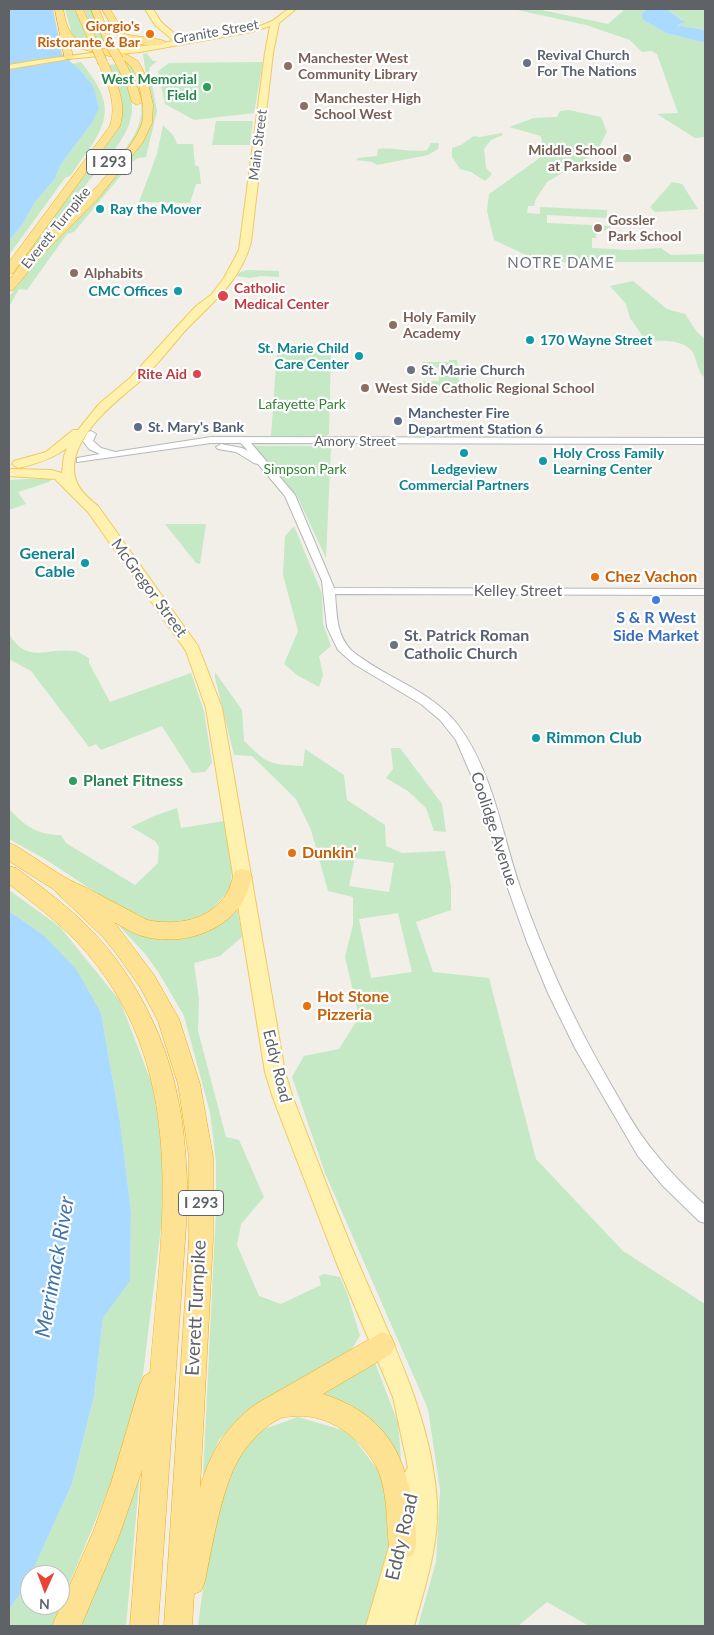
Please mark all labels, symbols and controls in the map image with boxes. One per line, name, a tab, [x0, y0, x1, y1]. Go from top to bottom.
street label: Granite Street	[172, 16, 260, 48]
place label: Giorgio's Ristorante & Bar	[37, 18, 140, 50]
marker: Giorgio's Ristorante & Bar	[144, 28, 156, 40]
place label: Revival Church For The Nations	[537, 47, 637, 80]
place label: Manchester West Community Library	[298, 50, 418, 82]
marker: Revival Church For The Nations	[521, 57, 533, 69]
marker: Manchester West Community Library	[282, 60, 294, 72]
place label: West Memorial Field	[101, 71, 197, 104]
marker: West Memorial Field	[201, 81, 213, 93]
place label: Manchester High School West	[314, 90, 421, 122]
marker: Manchester High School West	[298, 100, 310, 112]
street label: Main Street	[245, 109, 271, 181]
place label: Middle School at Parkside	[528, 142, 617, 174]
road number: I 293	[86, 150, 132, 174]
marker: Middle School at Parkside	[621, 152, 633, 164]
street label: Everett Turnpike	[18, 184, 94, 272]
place label: Ray the Mover	[110, 201, 201, 217]
marker: Ray the Mover	[94, 203, 106, 215]
place label: Gossler Park School	[608, 212, 682, 244]
marker: Gossler Park School	[592, 222, 604, 234]
district label: NOTRE DAME	[506, 254, 616, 272]
place label: Alphabits	[84, 265, 143, 281]
marker: Alphabits	[68, 267, 80, 279]
place label: Catholic Medical Center	[234, 280, 329, 312]
place label: CMC Offices	[88, 283, 168, 299]
marker: CMC Offices	[172, 285, 184, 297]
marker: Catholic Medical Center	[216, 289, 230, 303]
place label: Holy Family Academy	[403, 309, 476, 342]
marker: Holy Family Academy	[387, 319, 399, 331]
place label: 170 Wayne Street	[540, 332, 652, 348]
marker: 170 Wayne Street	[524, 334, 536, 346]
place label: St. Marie Child Care Center	[258, 340, 349, 372]
marker: St. Marie Child Care Center	[353, 350, 365, 362]
place label: St. Marie Church	[421, 362, 525, 378]
marker: St. Marie Church	[405, 364, 417, 376]
place label: Rite Aid	[137, 366, 187, 382]
marker: Rite Aid	[191, 368, 203, 380]
place label: West Side Catholic Regional School	[375, 380, 594, 396]
marker: West Side Catholic Regional School	[359, 382, 371, 394]
park label: Lafayette Park	[258, 396, 346, 412]
place label: Manchester Fire Department Station 6	[408, 405, 543, 438]
marker: Manchester Fire Department Station 6	[392, 415, 404, 427]
place label: St. Mary's Bank	[148, 419, 244, 435]
marker: St. Mary's Bank	[132, 421, 144, 433]
street label: Amory Street	[314, 433, 396, 449]
place label: Holy Cross Family Learning Center	[553, 445, 664, 478]
marker: Ledgeview Commercial Partners	[458, 447, 470, 459]
marker: Holy Cross Family Learning Center	[537, 455, 549, 467]
park label: Simpson Park	[264, 461, 346, 477]
place label: Ledgeview Commercial Partners	[399, 461, 529, 494]
street label: McGregor Street	[107, 535, 191, 641]
place label: General Cable	[19, 544, 75, 582]
marker: General Cable	[79, 557, 91, 569]
place label: Chez Vachon	[605, 567, 697, 587]
marker: Chez Vachon	[589, 571, 601, 583]
street label: Kelley Street	[474, 581, 562, 601]
marker: S & R West Side Market	[650, 594, 662, 606]
place label: S & R West Side Market	[613, 608, 699, 646]
place label: St. Patrick Roman Catholic Church	[404, 626, 529, 664]
marker: St. Patrick Roman Catholic Church	[388, 639, 400, 651]
place label: Rimmon Club	[546, 728, 642, 748]
marker: Rimmon Club	[530, 732, 542, 744]
street label: Coolidge Avenue	[466, 769, 522, 889]
place label: Planet Fitness	[83, 771, 183, 791]
marker: Planet Fitness	[67, 775, 79, 787]
place label: Dunkin'	[302, 843, 357, 863]
marker: Dunkin'	[286, 847, 298, 859]
place label: Hot Stone Pizzeria	[317, 987, 389, 1025]
marker: Hot Stone Pizzeria	[301, 1000, 313, 1012]
street label: Eddy Road	[259, 1027, 295, 1105]
road number: I 293	[178, 1190, 224, 1216]
water label: Merrimack River	[30, 1195, 80, 1339]
street label: Everett Turnpike	[181, 1239, 211, 1377]
street label: Eddy Road	[381, 1491, 423, 1583]
north arrow	[20, 1565, 70, 1615]
text: N	[39, 1596, 50, 1613]

